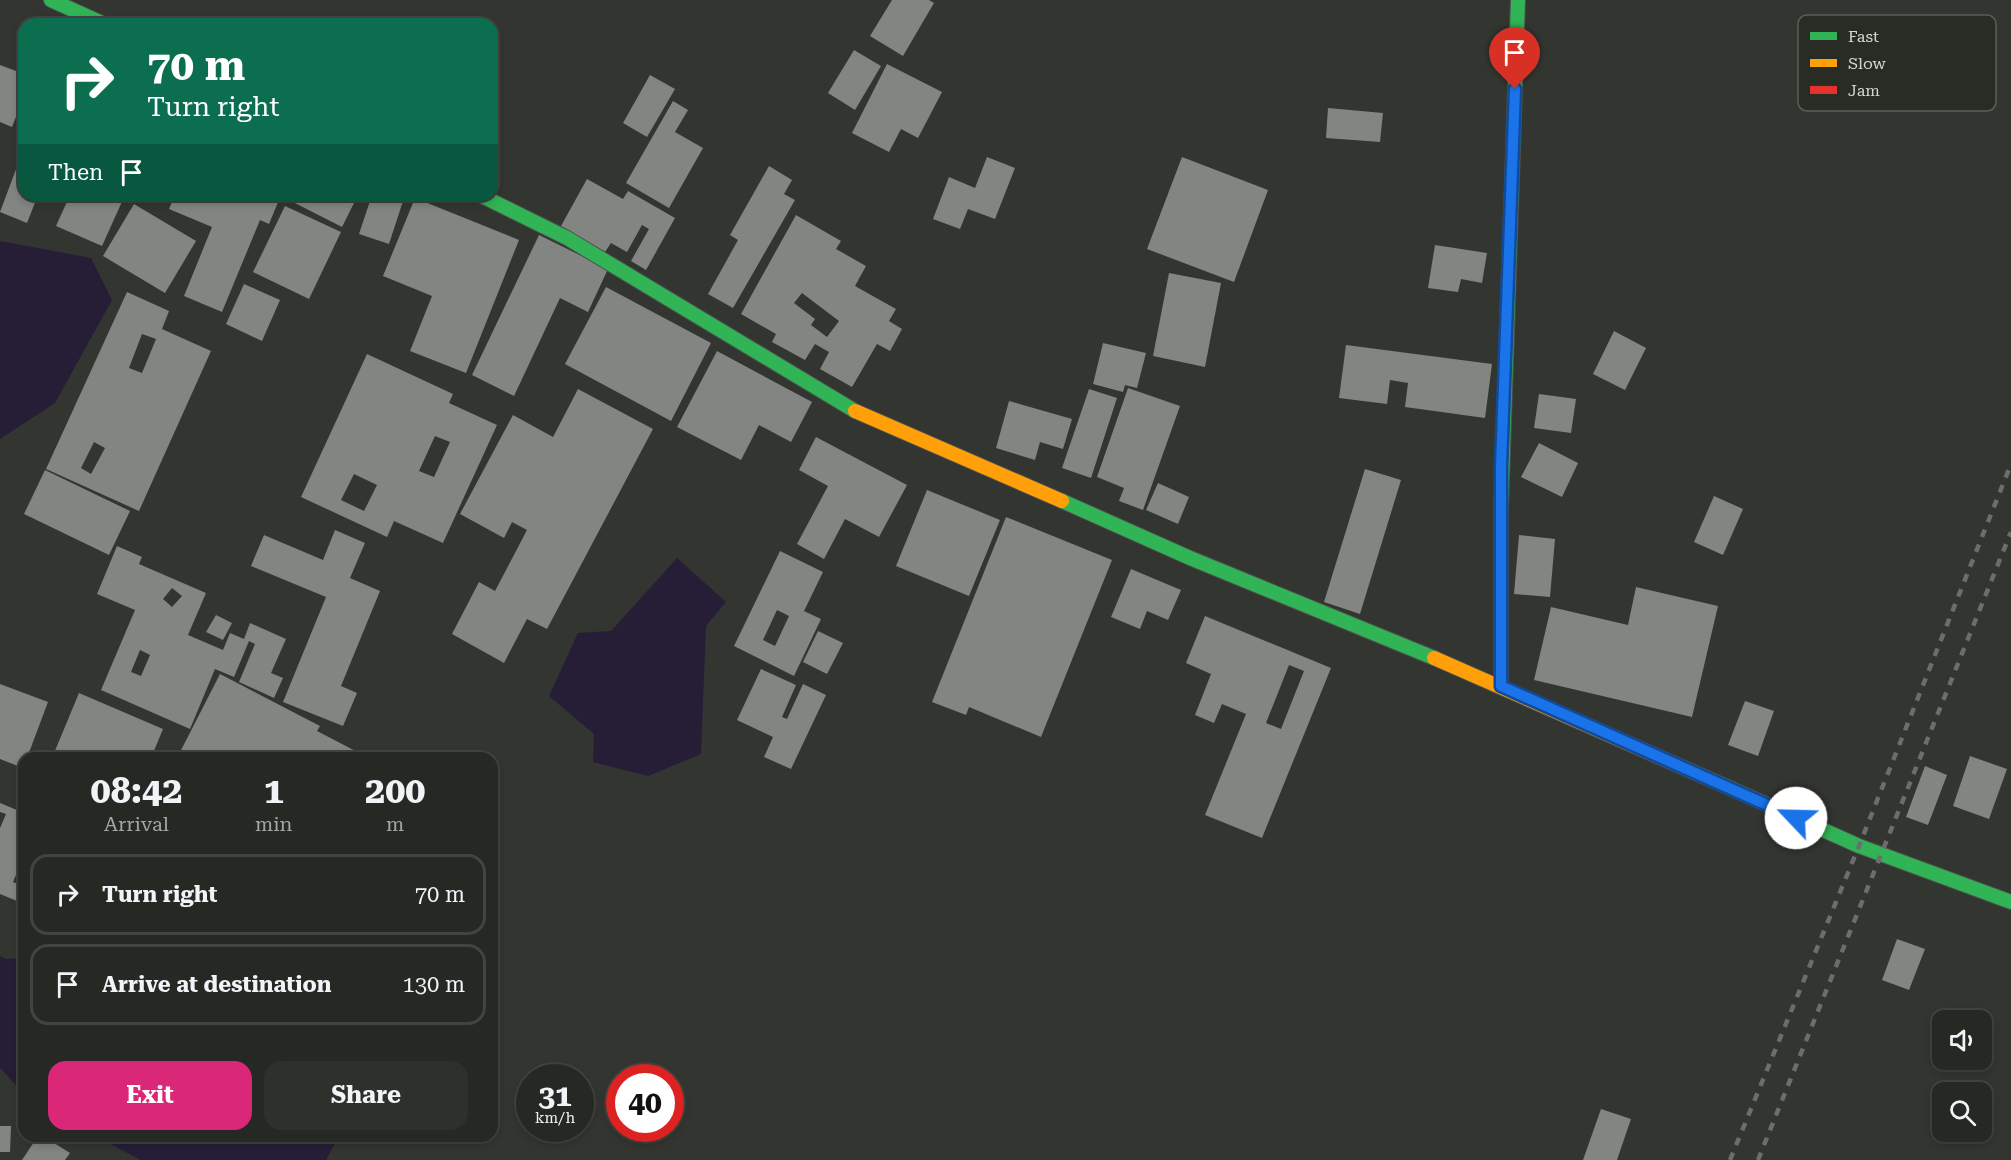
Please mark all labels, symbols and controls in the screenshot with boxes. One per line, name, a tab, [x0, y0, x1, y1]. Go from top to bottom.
legend	[1798, 15, 1996, 111]
pin	[1489, 27, 1540, 89]
text: Fast	[1848, 27, 1879, 46]
icon: arrive	[1498, 36, 1531, 69]
text: 70 m	[147, 41, 245, 90]
icon: right	[48, 42, 126, 120]
text: Slow	[1848, 54, 1886, 73]
text: Jam	[1848, 81, 1880, 100]
text: Turn right	[147, 91, 280, 123]
icon: arrive	[115, 156, 148, 189]
text: Then	[48, 160, 103, 185]
text: 08:42	[91, 770, 182, 812]
text: 1	[264, 770, 284, 812]
text: 200	[365, 770, 425, 812]
position arrow	[1764, 786, 1828, 850]
text: Arrival	[104, 812, 169, 836]
text: min	[255, 812, 292, 836]
text: m	[386, 812, 404, 836]
icon: right	[51, 878, 84, 911]
text: Turn right	[102, 882, 217, 907]
text: 70 m	[415, 882, 465, 907]
icon: arrive	[51, 968, 84, 1001]
text: Arrive at destination	[102, 972, 331, 997]
text: 130 m	[402, 972, 465, 997]
map controls	[1932, 1010, 1992, 1142]
button: sound	[1932, 1010, 1992, 1070]
button: Exit	[48, 1061, 252, 1130]
button: Share	[264, 1061, 468, 1130]
speed limit sign: 40	[606, 1064, 684, 1142]
text: 31	[538, 1078, 572, 1113]
button: search	[1932, 1082, 1992, 1142]
text: km/h	[535, 1109, 575, 1127]

